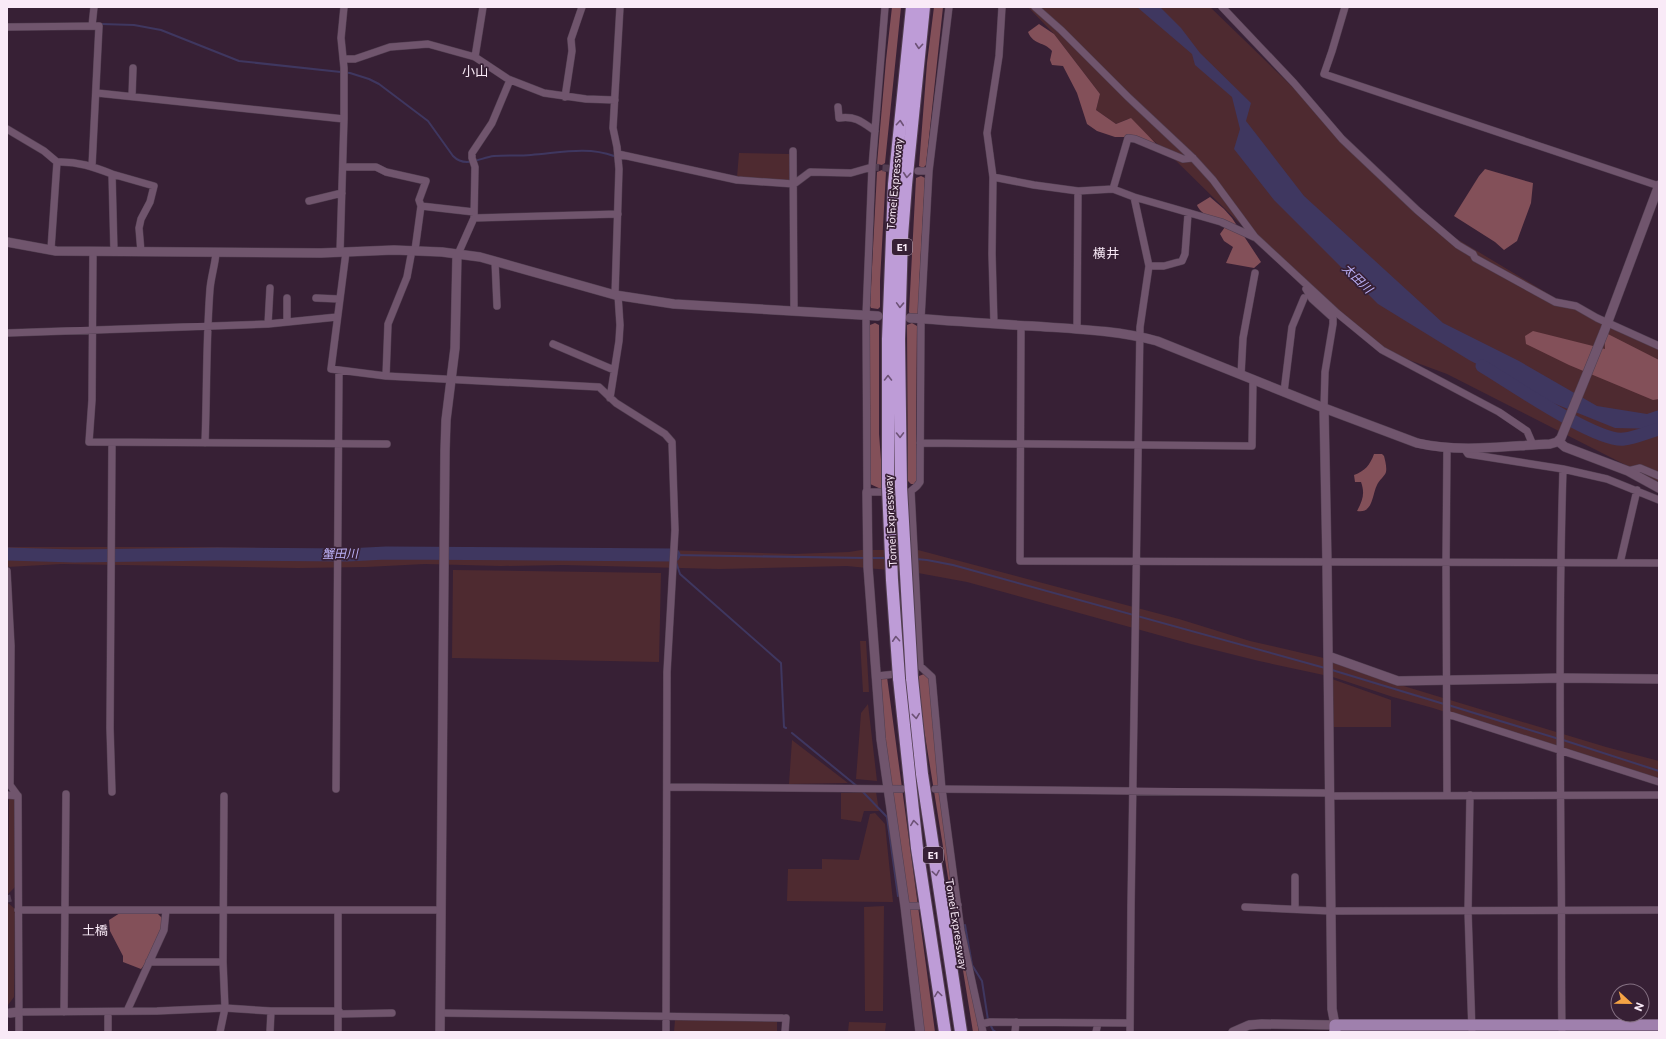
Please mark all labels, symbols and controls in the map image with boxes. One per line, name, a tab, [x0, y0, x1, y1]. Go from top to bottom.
one-way arrow	[915, 43, 924, 49]
district label: 小山	[462, 63, 488, 79]
one-way arrow	[895, 119, 904, 126]
street label: Tomei Expressway	[884, 137, 905, 230]
one-way arrow	[902, 172, 911, 178]
road number: E1	[892, 239, 912, 255]
district label: 横井	[1093, 245, 1119, 261]
water label: 太田川	[1340, 260, 1377, 297]
one-way arrow	[896, 302, 904, 308]
one-way arrow	[884, 375, 892, 381]
one-way arrow	[896, 432, 904, 438]
street label: Tomei Expressway	[881, 474, 899, 567]
water label: 蟹田川	[322, 546, 360, 560]
one-way arrow	[892, 636, 901, 642]
one-way arrow	[911, 713, 920, 720]
one-way arrow	[910, 820, 919, 826]
road number: E1	[923, 847, 943, 863]
one-way arrow	[931, 870, 940, 876]
street label: Tomei Expressway	[943, 878, 971, 971]
district label: 土橋	[82, 922, 108, 938]
north arrow	[1610, 983, 1650, 1023]
one-way arrow	[934, 990, 943, 997]
text: N	[1632, 1001, 1647, 1013]

